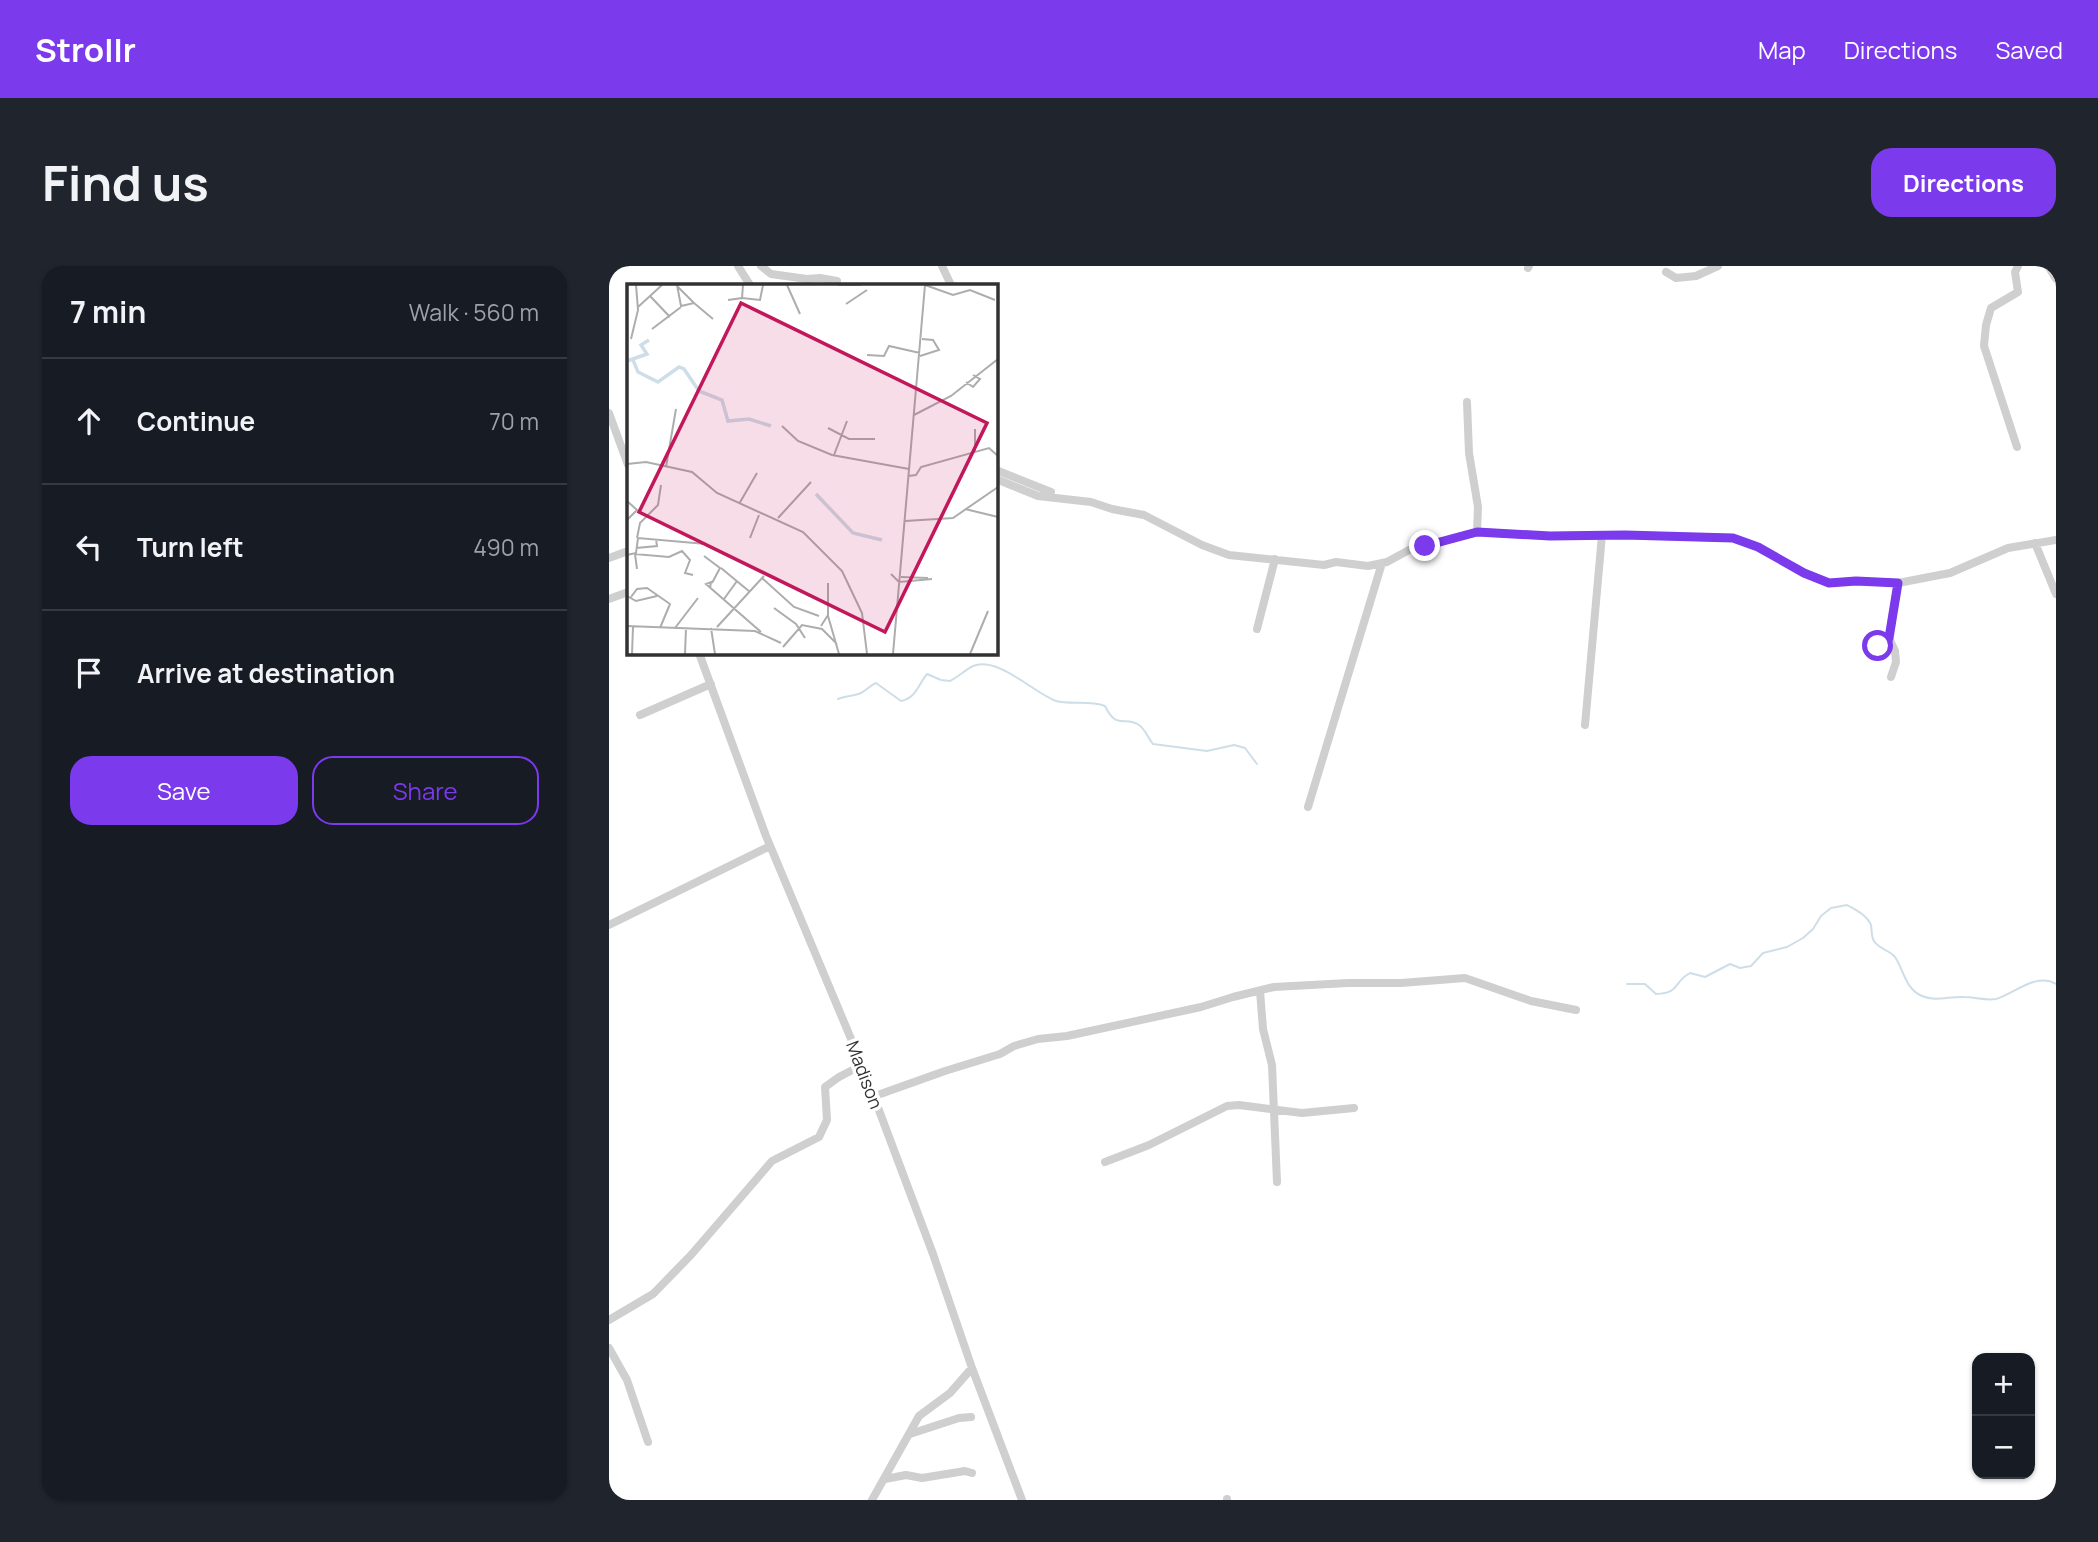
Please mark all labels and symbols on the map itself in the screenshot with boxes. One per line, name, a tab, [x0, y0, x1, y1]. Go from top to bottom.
inset map	[627, 284, 997, 654]
route end	[1409, 530, 1440, 561]
route start	[1862, 630, 1893, 661]
street label: Madison	[841, 1037, 889, 1112]

